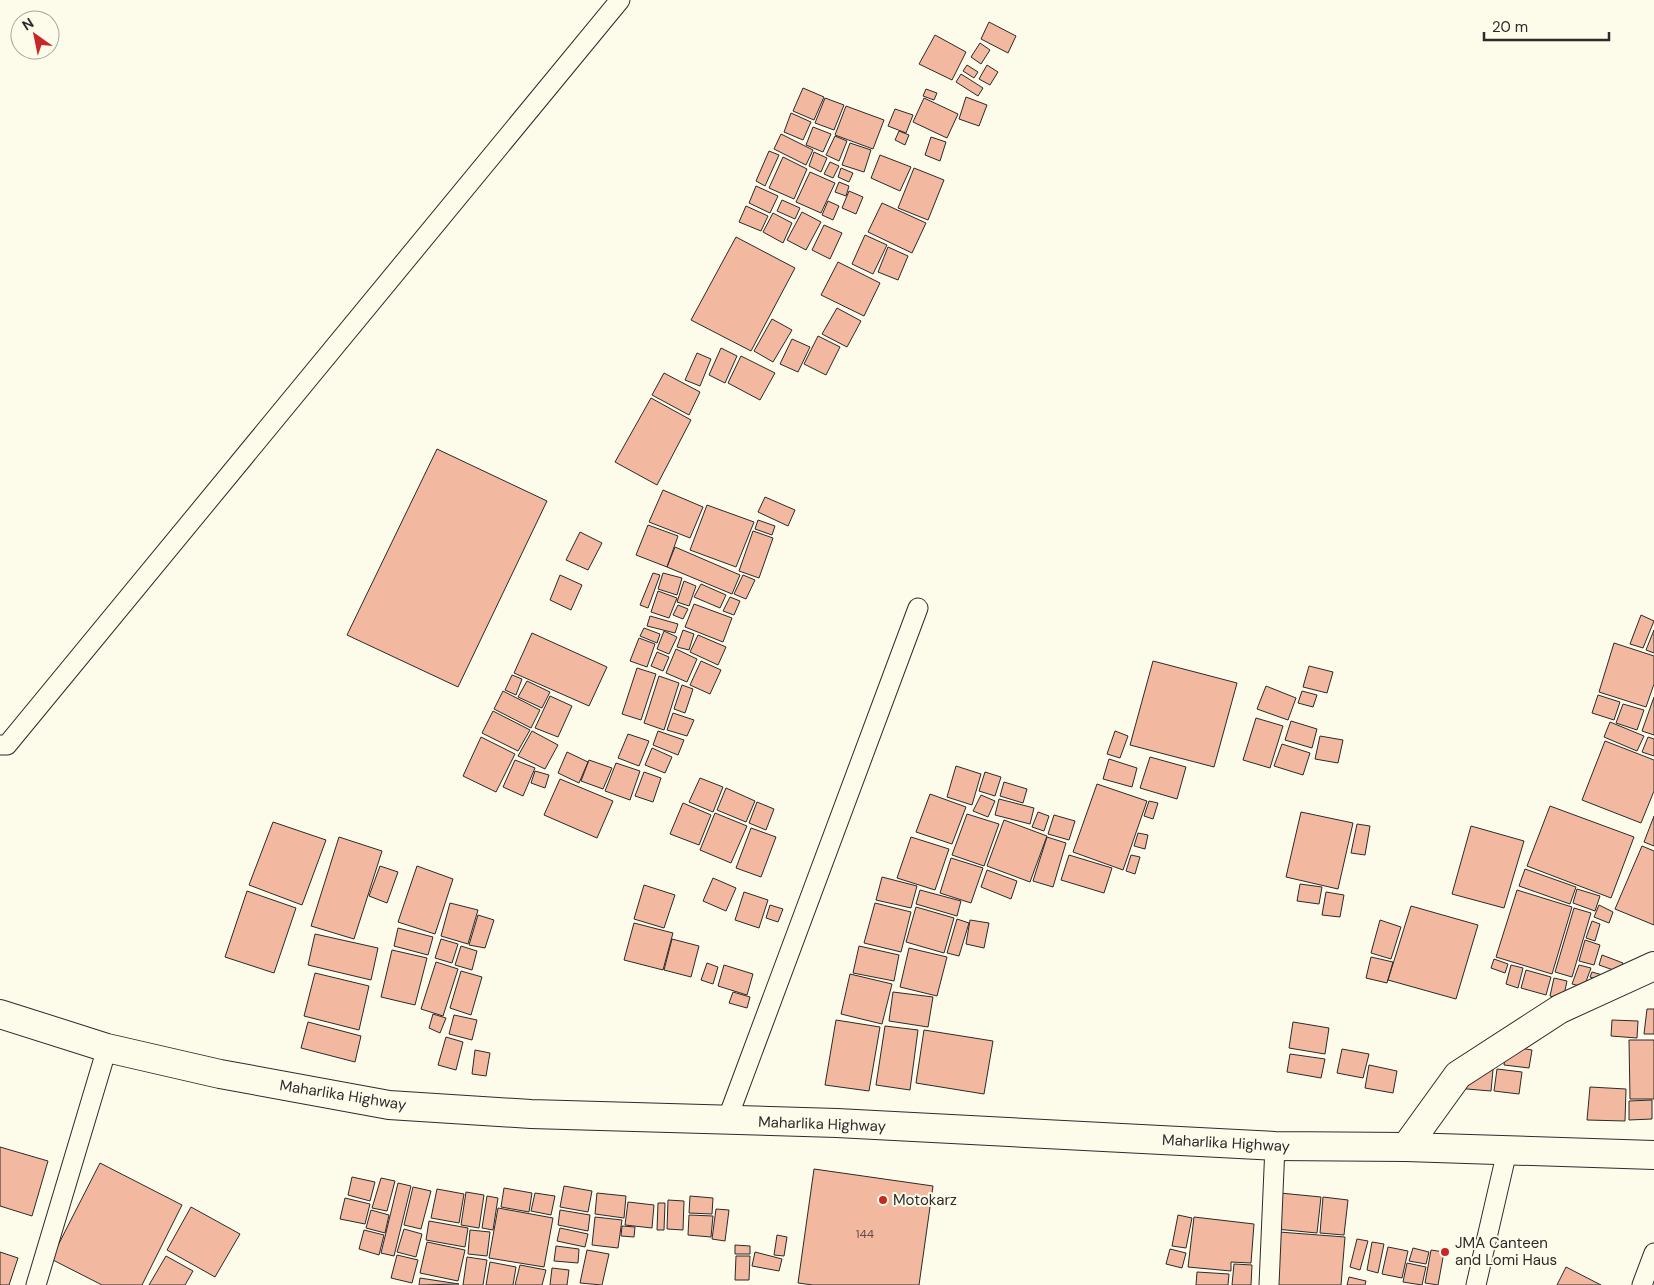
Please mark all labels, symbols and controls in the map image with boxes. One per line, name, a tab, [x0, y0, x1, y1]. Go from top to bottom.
north arrow	[10, 10, 60, 60]
scale bar	[1484, 10, 1609, 42]
text: N	[19, 14, 37, 34]
text: 20 m	[1492, 17, 1528, 37]
street label: Maharlika Highway	[278, 1075, 408, 1115]
street label: Maharlika Highway	[758, 1112, 887, 1136]
street label: Maharlika Highway	[1162, 1130, 1291, 1156]
place label: Motokarz	[893, 1190, 957, 1210]
marker: Motokarz	[877, 1194, 889, 1206]
house number: 144	[856, 1226, 874, 1242]
place label: JMA Canteen and Lomi Haus	[1455, 1233, 1557, 1270]
marker: JMA Canteen and Lomi Haus	[1439, 1246, 1451, 1258]

